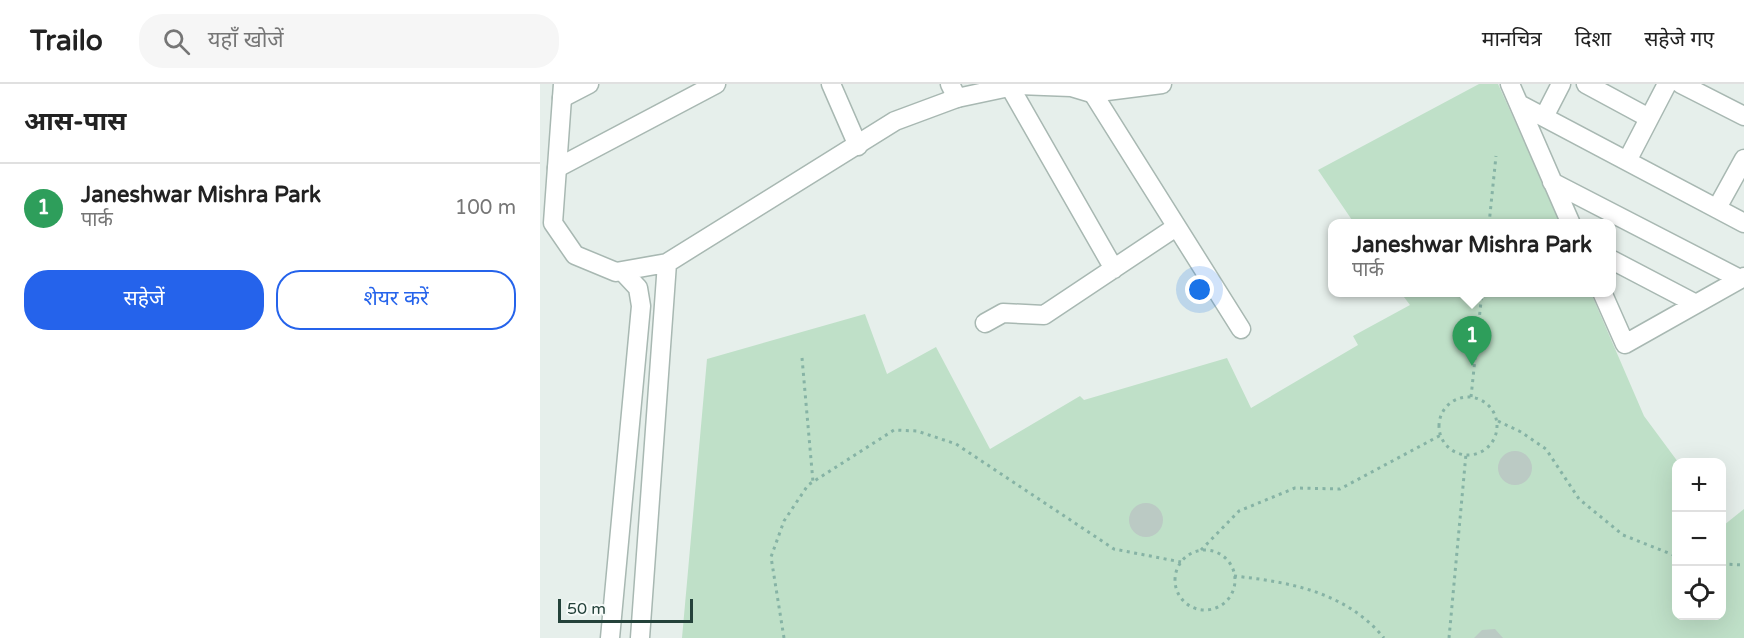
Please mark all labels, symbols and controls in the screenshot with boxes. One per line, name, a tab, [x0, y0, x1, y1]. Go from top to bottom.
search box	[139, 14, 559, 68]
text: Trailo	[30, 24, 103, 58]
icon: search	[160, 25, 193, 58]
text: यहाँ खोजें	[208, 27, 284, 53]
text: मानचित्र	[1482, 27, 1542, 52]
text: दिशा	[1575, 27, 1611, 52]
text: सहेजे गए	[1644, 27, 1714, 52]
text: आस-पास	[24, 106, 126, 137]
text: Janeshwar Mishra Park	[81, 182, 321, 208]
text: 1	[37, 196, 50, 220]
text: 100 m	[455, 196, 516, 220]
text: पार्क	[81, 208, 113, 232]
popup	[1328, 219, 1616, 297]
text: Janeshwar Mishra Park	[1352, 232, 1592, 258]
text: पार्क	[1352, 258, 1384, 282]
button: सहेजें	[24, 270, 264, 330]
button: शेयर करें	[276, 270, 516, 330]
your location	[1185, 275, 1214, 304]
pin: 1	[1452, 316, 1492, 366]
map controls	[1672, 458, 1726, 620]
button: +	[1672, 458, 1726, 512]
button: −	[1672, 512, 1726, 566]
button: locate	[1672, 566, 1726, 620]
scale bar	[558, 596, 693, 624]
text: 50 m	[567, 599, 606, 619]

